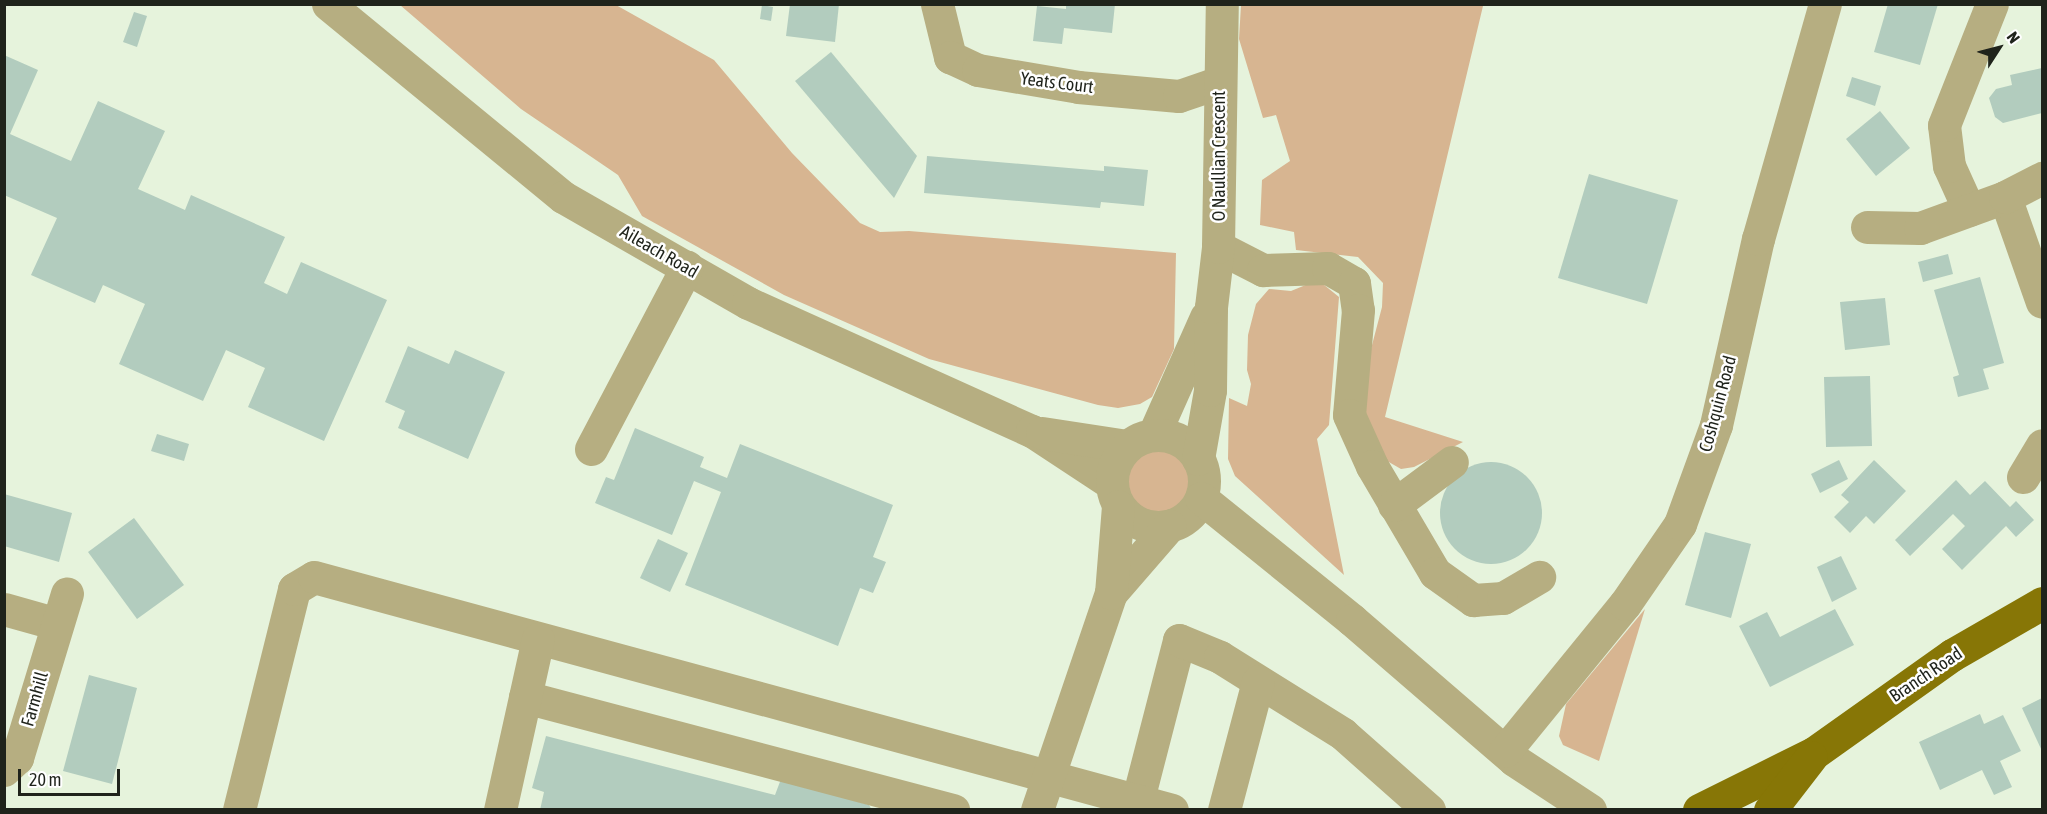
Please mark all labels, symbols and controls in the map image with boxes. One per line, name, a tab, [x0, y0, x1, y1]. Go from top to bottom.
north arrow	[1969, 18, 2029, 78]
text: N	[2003, 28, 2024, 47]
street label: Yeats Court	[1019, 68, 1095, 98]
street label: O Naullian Crescent	[1208, 91, 1230, 221]
street label: Aileach Road	[616, 221, 702, 283]
street label: Coshquin Road	[1695, 354, 1741, 454]
street label: Branch Road	[1886, 643, 1966, 707]
street label: Farmhill	[17, 669, 53, 729]
scale bar	[21, 757, 123, 795]
text: 20 m	[29, 769, 61, 790]

